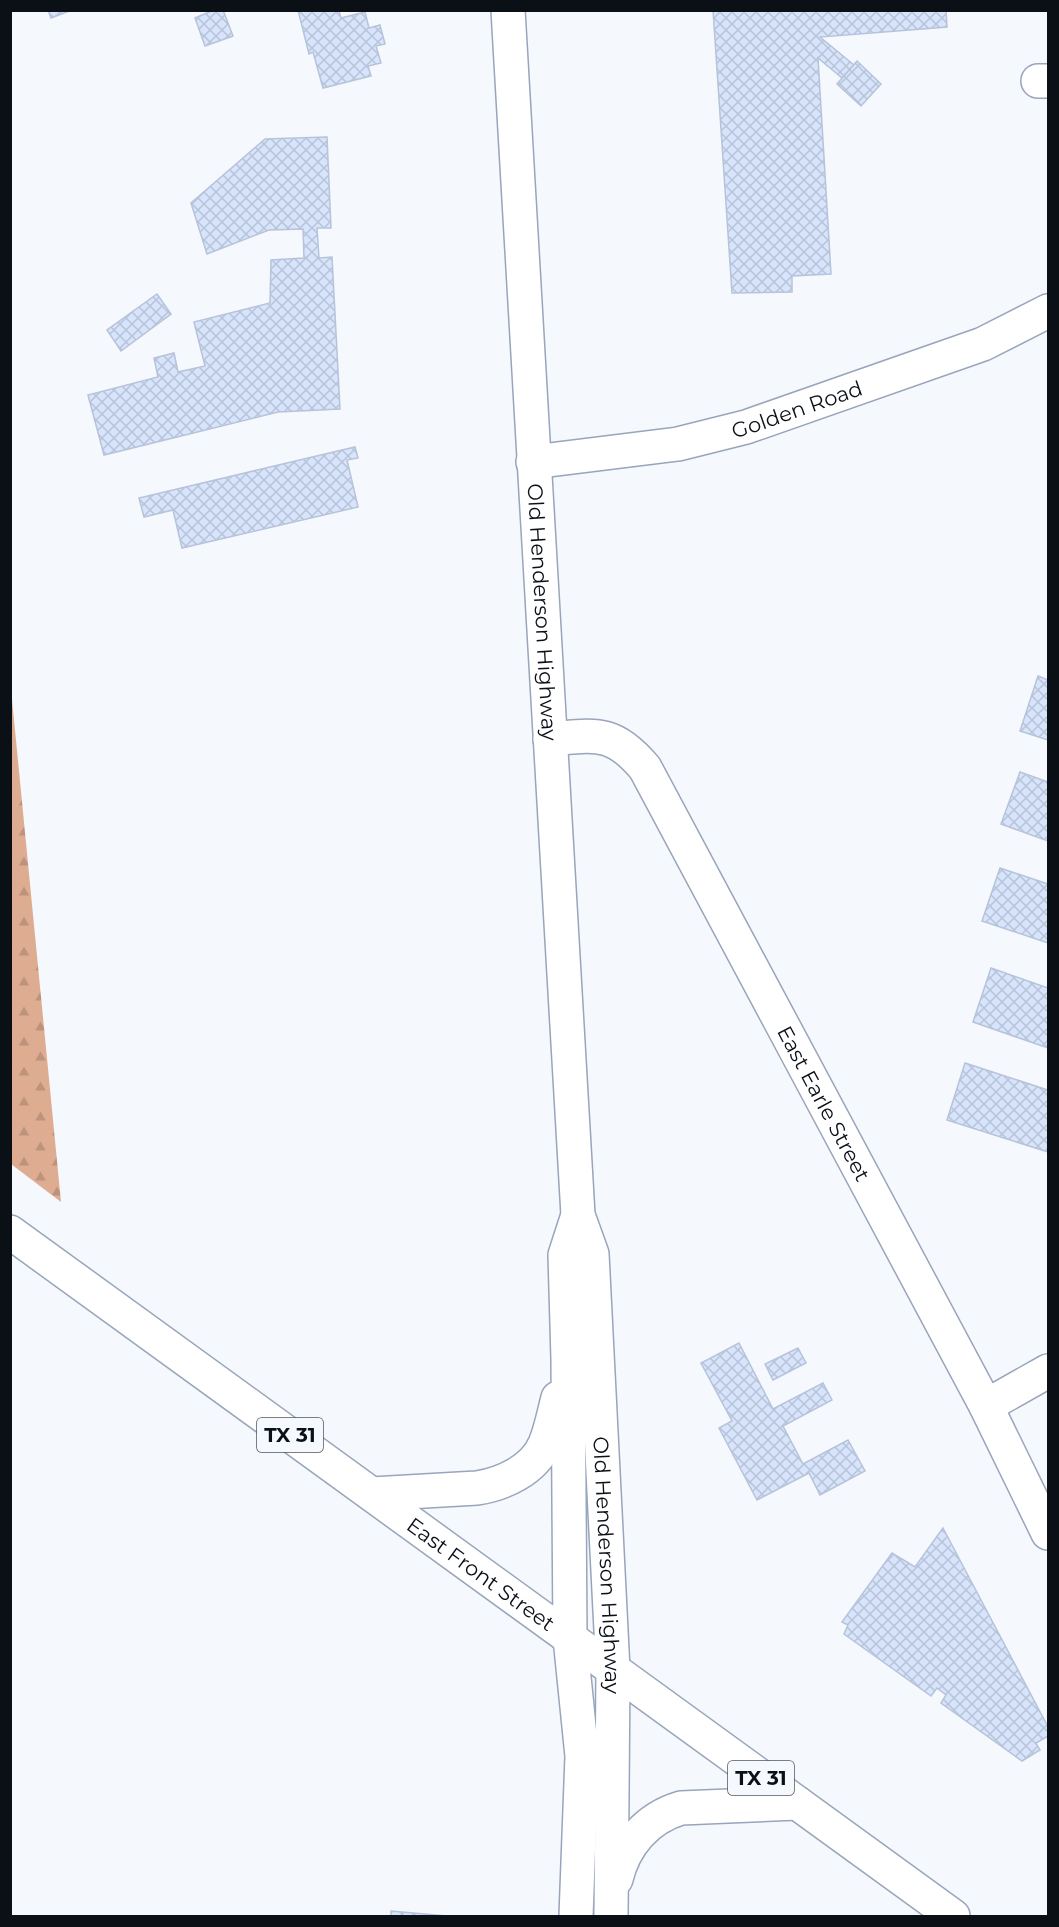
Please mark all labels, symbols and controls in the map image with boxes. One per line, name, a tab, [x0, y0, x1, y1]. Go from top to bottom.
street label: Golden Road	[729, 375, 865, 443]
street label: Old Henderson Highway	[523, 482, 563, 742]
street label: East Earle Street	[772, 1021, 876, 1185]
road number: TX 31	[257, 1418, 323, 1452]
street label: Old Henderson Highway	[589, 1436, 626, 1695]
street label: East Front Street	[402, 1512, 560, 1636]
road number: TX 31	[728, 1761, 794, 1795]

